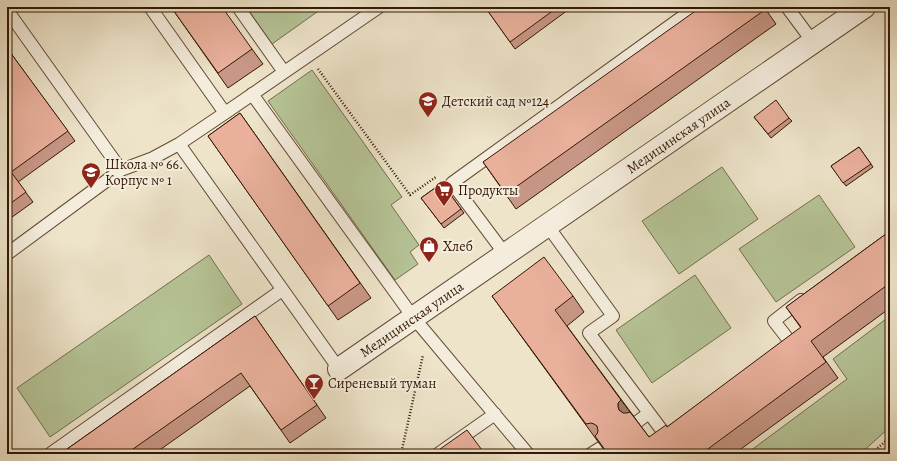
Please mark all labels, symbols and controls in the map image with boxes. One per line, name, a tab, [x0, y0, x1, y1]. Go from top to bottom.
school or university icon: Детский сад №124	[417, 90, 439, 118]
place label: Детский сад №124	[442, 92, 549, 111]
street label: Медицинская улица	[623, 92, 734, 178]
place label: Школа № 66. Корпус № 1	[105, 155, 183, 190]
school or university icon: Школа № 66. Корпус № 1	[80, 161, 102, 189]
supermarket icon: Продукты	[433, 179, 455, 207]
place label: Продукты	[458, 181, 518, 200]
shop icon: Хлеб	[418, 235, 440, 263]
place label: Хлеб	[443, 237, 473, 256]
street label: Медицинская улица	[356, 276, 468, 362]
bar icon: Сиреневый туман	[303, 372, 325, 400]
place label: Сиреневый туман	[328, 374, 436, 393]

